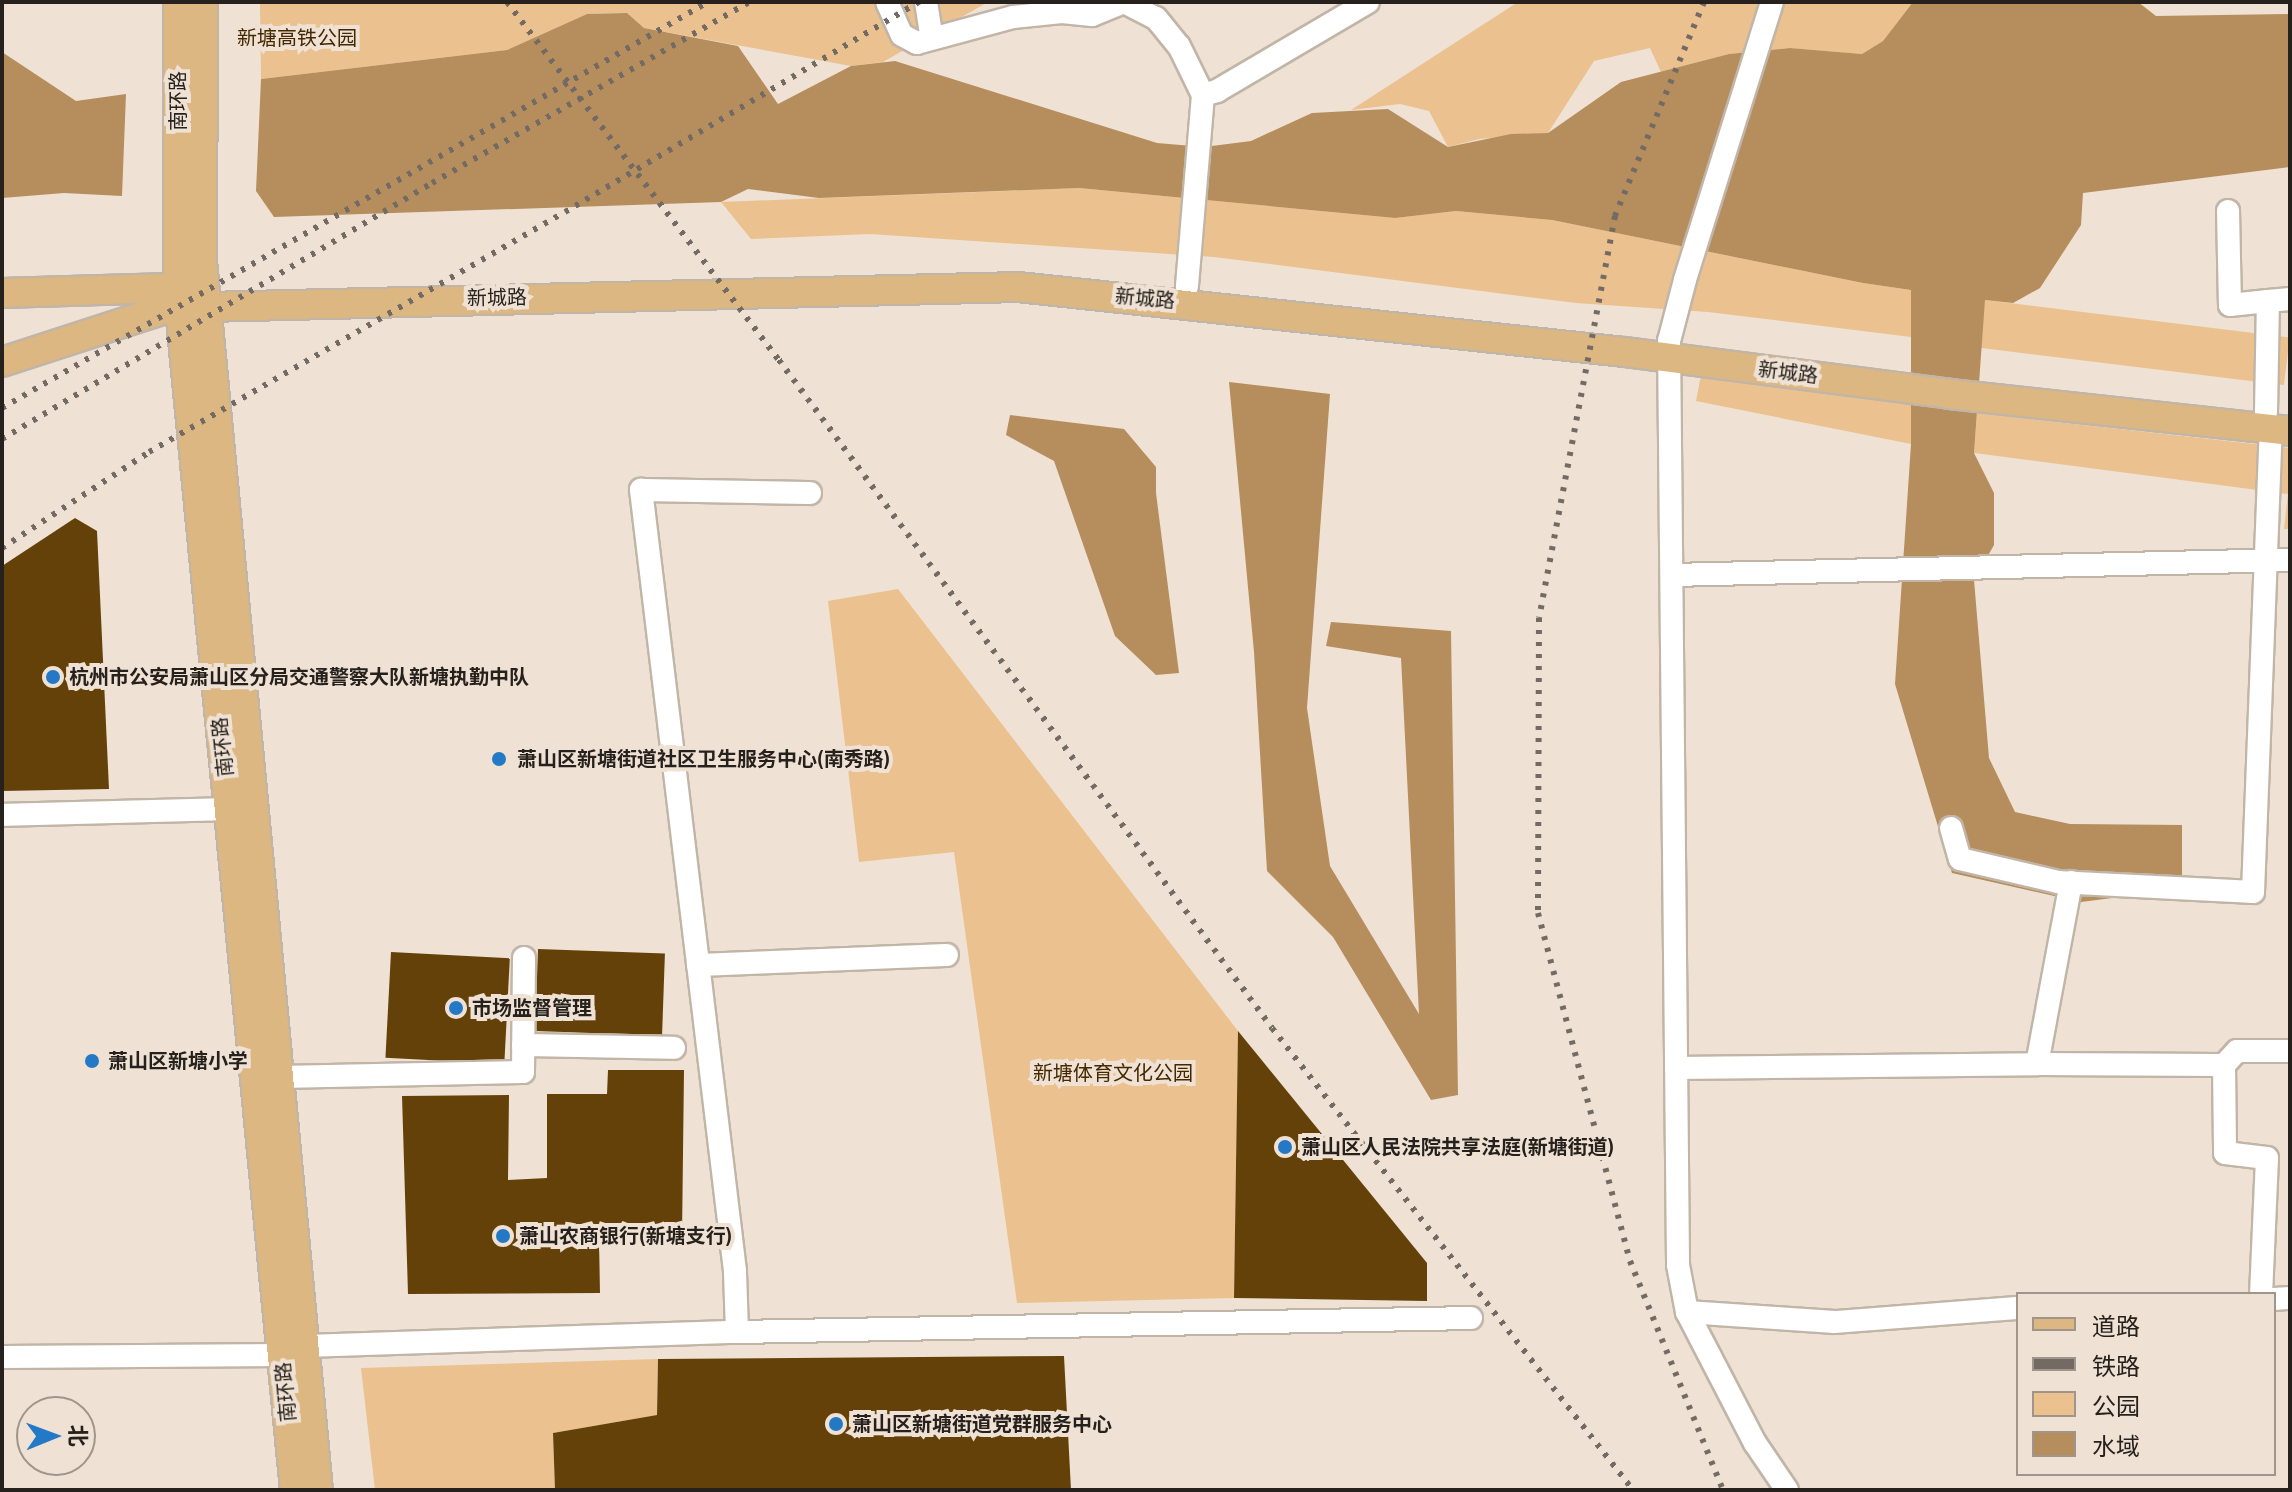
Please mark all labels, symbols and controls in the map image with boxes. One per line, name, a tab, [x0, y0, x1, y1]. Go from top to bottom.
park label: 新塘高铁公园	[237, 26, 357, 50]
street label: 南环路	[166, 71, 190, 131]
street label: 新城路	[1114, 284, 1176, 314]
street label: 新城路	[467, 285, 527, 311]
street label: 新城路	[1757, 357, 1819, 389]
place label: 杭州市公安局萧山区分局交通警察大队新塘执勤中队	[69, 665, 529, 689]
marker: 杭州市公安局萧山区分局交通警察大队新塘执勤中队	[44, 668, 62, 686]
street label: 南环路	[208, 716, 238, 778]
place label: 萧山区新塘街道社区卫生服务中心(南秀路)	[517, 747, 890, 771]
marker: 萧山区新塘街道社区卫生服务中心(南秀路)	[488, 748, 510, 770]
place label: 市场监督管理	[472, 996, 592, 1020]
marker: 市场监督管理	[447, 999, 465, 1017]
place label: 萧山区新塘小学	[108, 1049, 248, 1073]
marker: 萧山区新塘小学	[83, 1052, 101, 1070]
park label: 新塘体育文化公园	[1033, 1061, 1193, 1085]
place label: 萧山区人民法院共享法庭(新塘街道)	[1301, 1135, 1614, 1159]
marker: 萧山区人民法院共享法庭(新塘街道)	[1276, 1138, 1294, 1156]
place label: 萧山农商银行(新塘支行)	[519, 1224, 732, 1248]
marker: 萧山农商银行(新塘支行)	[494, 1227, 512, 1245]
legend	[2016, 1292, 2276, 1476]
text: 道路	[2092, 1312, 2140, 1340]
text: 铁路	[2092, 1352, 2140, 1380]
street label: 南环路	[271, 1361, 301, 1423]
text: 公园	[2092, 1392, 2140, 1420]
north arrow	[16, 1396, 96, 1476]
place label: 萧山区新塘街道党群服务中心	[852, 1412, 1112, 1436]
marker: 萧山区新塘街道党群服务中心	[827, 1415, 845, 1433]
text: 北	[65, 1424, 91, 1447]
text: 水域	[2092, 1432, 2140, 1460]

